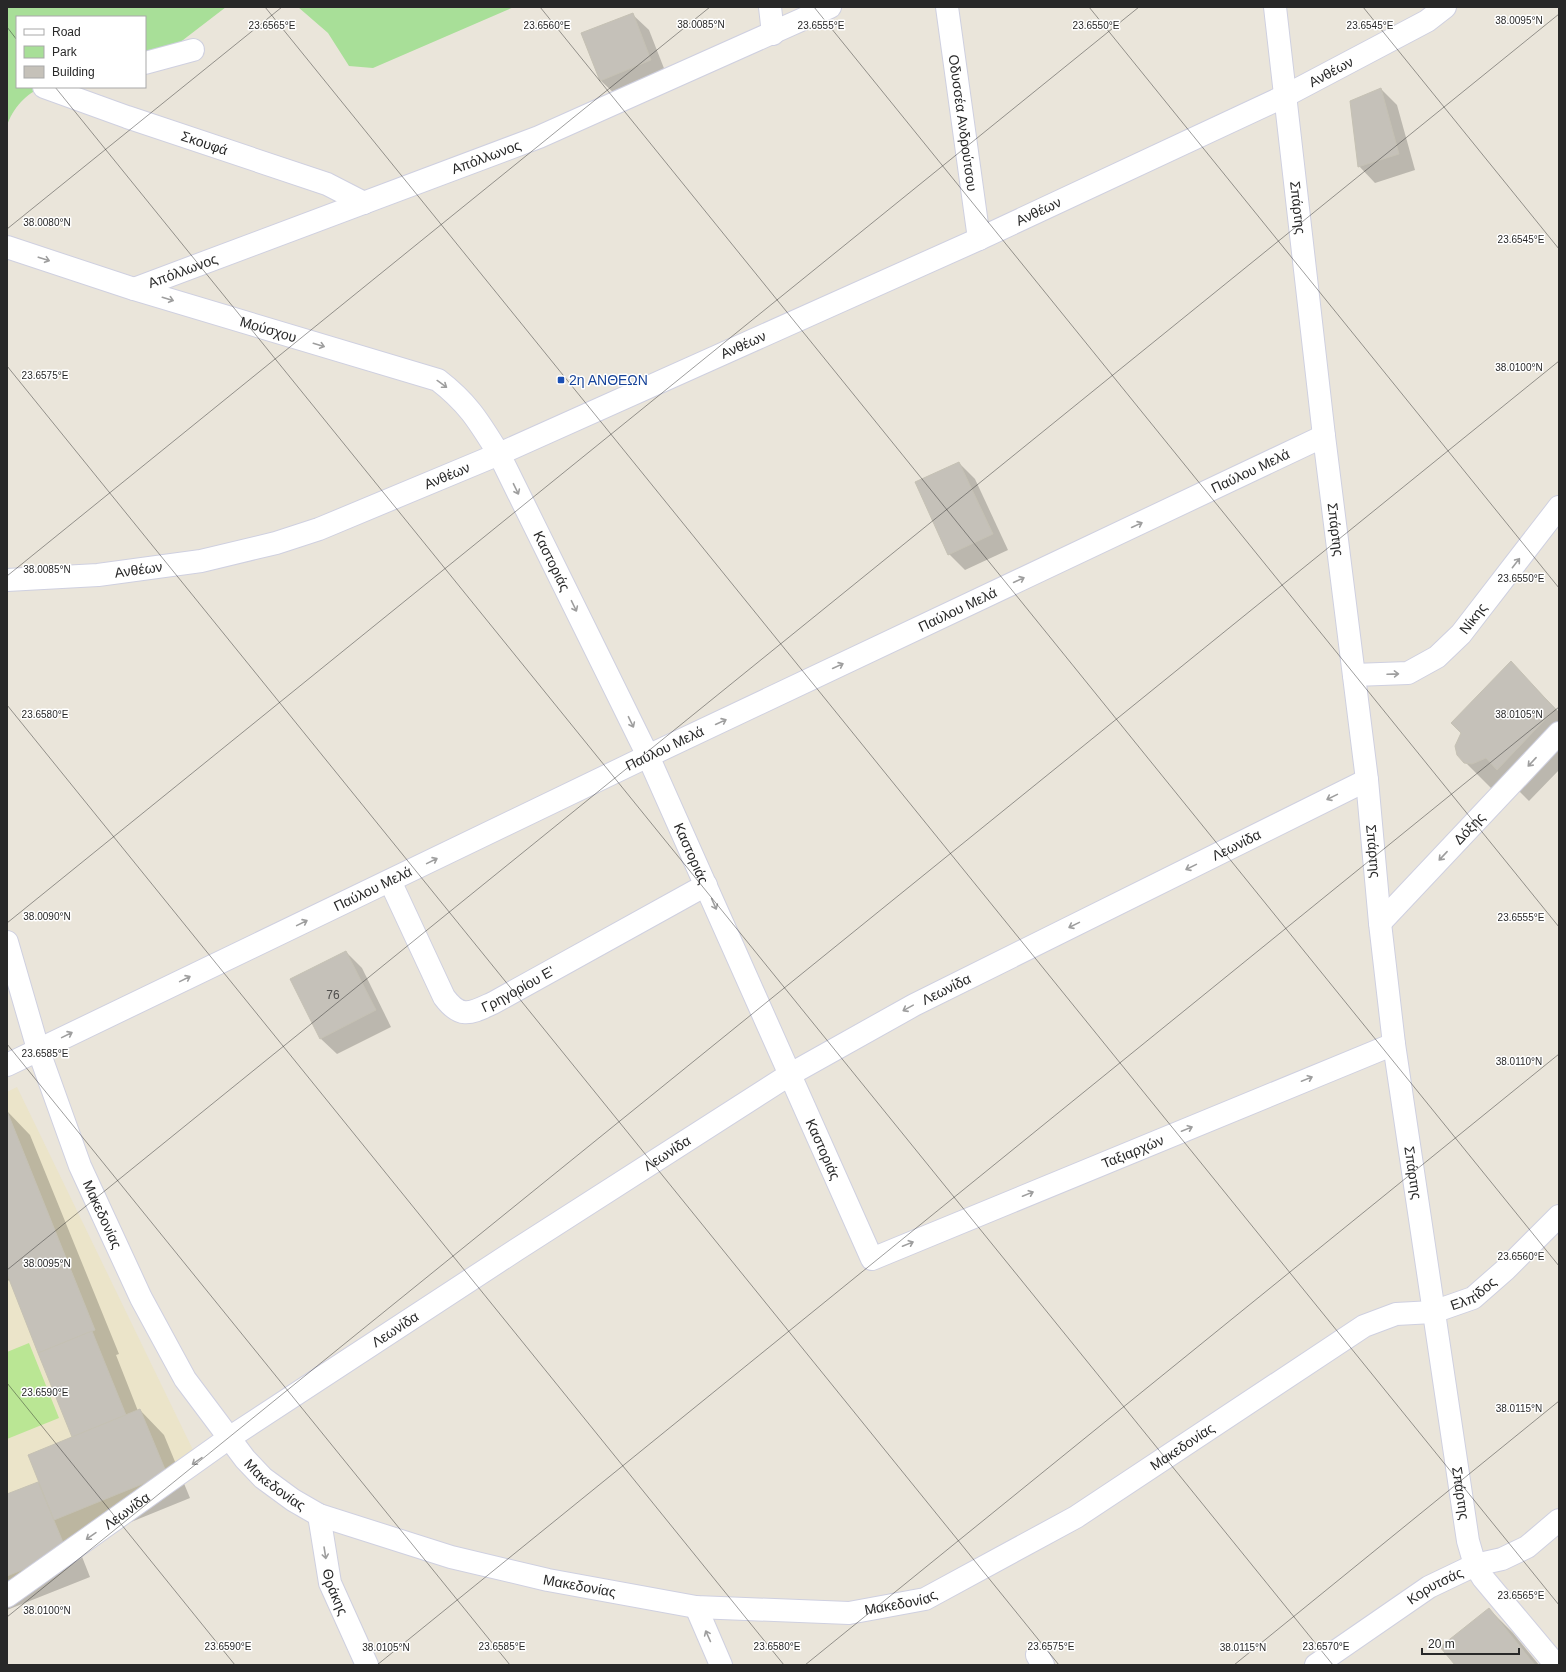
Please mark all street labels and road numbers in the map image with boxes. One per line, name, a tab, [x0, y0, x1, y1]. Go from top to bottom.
street label: Ανθέων	[1306, 53, 1356, 90]
street label: Οδυσσέα Ανδρούτσου	[946, 54, 980, 192]
street label: Σκουφά	[179, 128, 230, 158]
street label: Απόλλωνος	[449, 137, 523, 177]
street label: Σπάρτης	[1287, 180, 1309, 235]
street label: Ανθέων	[1013, 194, 1064, 229]
street label: Απόλλωνος	[146, 250, 220, 291]
street label: Μούσχου	[238, 313, 299, 345]
street label: Ανθέων	[718, 327, 768, 362]
street label: Παύλου Μελά	[1209, 445, 1292, 496]
street label: Ανθέων	[422, 459, 472, 492]
street label: Σπάρτης	[1324, 502, 1347, 557]
street label: Καστοριάς	[530, 528, 573, 594]
street label: Ανθέων	[114, 558, 163, 581]
street label: Παύλου Μελά	[916, 584, 999, 635]
street label: Νίκης	[1456, 600, 1490, 637]
street label: Παύλου Μελά	[623, 723, 706, 774]
street label: Δόξης	[1450, 809, 1488, 848]
street label: Καστοριάς	[671, 820, 712, 887]
street label: Σπάρτης	[1363, 824, 1384, 879]
street label: Λεωνίδα	[1209, 826, 1263, 864]
street label: Παύλου Μελά	[331, 863, 414, 914]
street label: Γρηγορίου Ε'	[479, 963, 557, 1015]
street label: Λεωνίδα	[919, 970, 973, 1008]
street label: Καστοριάς	[803, 1116, 844, 1182]
street label: Λεωνίδα	[641, 1132, 693, 1174]
street label: Ταξιαρχών	[1099, 1132, 1166, 1171]
street label: Σπάρτης	[1401, 1145, 1425, 1201]
street label: Μακεδονίας	[80, 1178, 125, 1251]
street label: Ελπίδος	[1448, 1273, 1500, 1313]
street label: Λεωνίδα	[369, 1308, 421, 1350]
street label: Μακεδονίας	[1147, 1419, 1217, 1474]
street label: Μακεδονίας	[241, 1456, 309, 1514]
street label: Σπάρτης	[1449, 1466, 1473, 1521]
street label: Λεωνίδα	[101, 1489, 153, 1533]
street label: Κορυτσάς	[1404, 1564, 1466, 1608]
street label: Θράκης	[320, 1568, 352, 1618]
street label: Μακεδονίας	[542, 1571, 617, 1600]
street label: Μακεδονίας	[863, 1586, 940, 1618]

